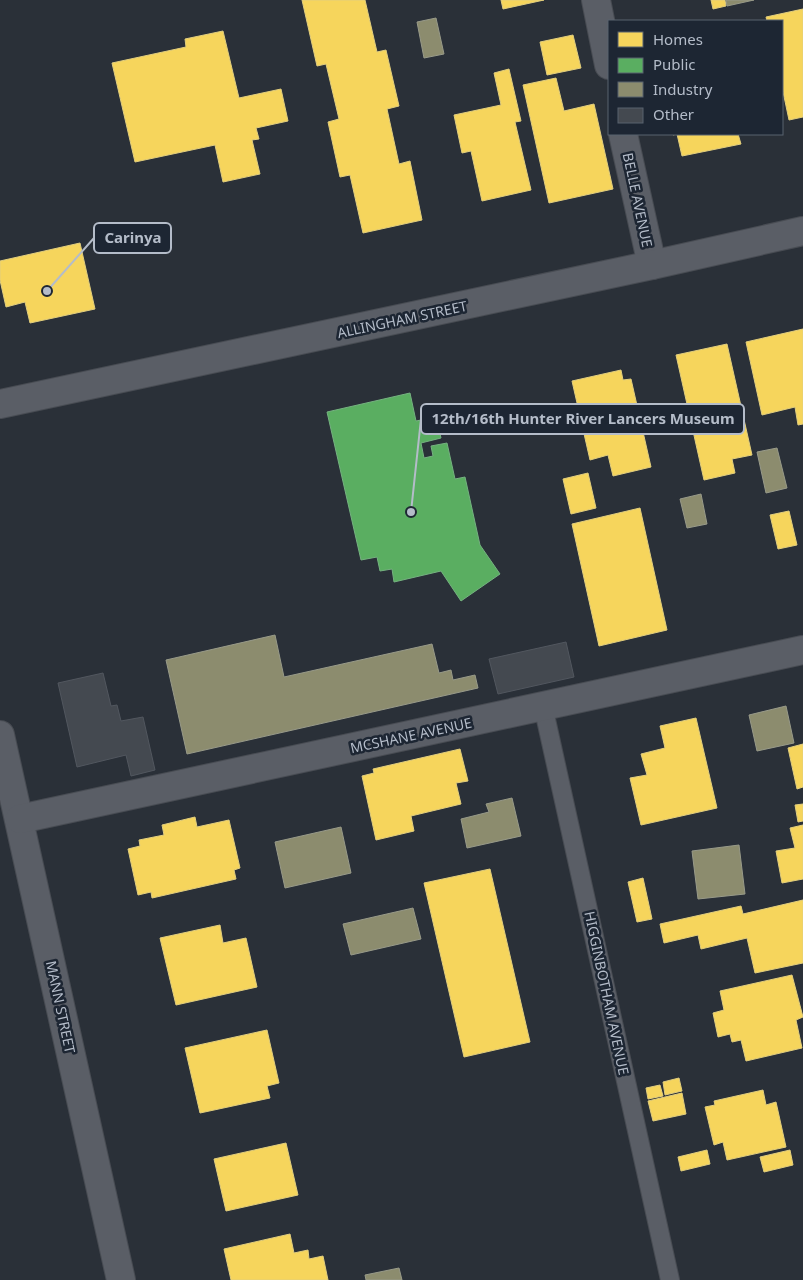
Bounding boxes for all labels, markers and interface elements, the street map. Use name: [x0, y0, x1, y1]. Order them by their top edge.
legend: [608, 20, 783, 135]
text: Homes: [653, 29, 703, 49]
text: Public: [653, 54, 696, 74]
text: Industry: [653, 79, 713, 99]
text: Other: [653, 104, 694, 124]
street label: BELLE AVENUE: [619, 151, 657, 249]
callout: Carinya: [94, 223, 171, 253]
text: Carinya: [104, 227, 162, 247]
street label: ALLINGHAM STREET: [335, 296, 469, 342]
callout: 12th/16th Hunter River Lancers Museum: [421, 404, 744, 434]
text: 12th/16th Hunter River Lancers Museum: [431, 408, 735, 428]
street label: MCSHANE AVENUE: [348, 713, 474, 757]
street label: HIGGINBOTHAM AVENUE: [580, 909, 634, 1077]
street label: MANN STREET: [42, 959, 80, 1055]

